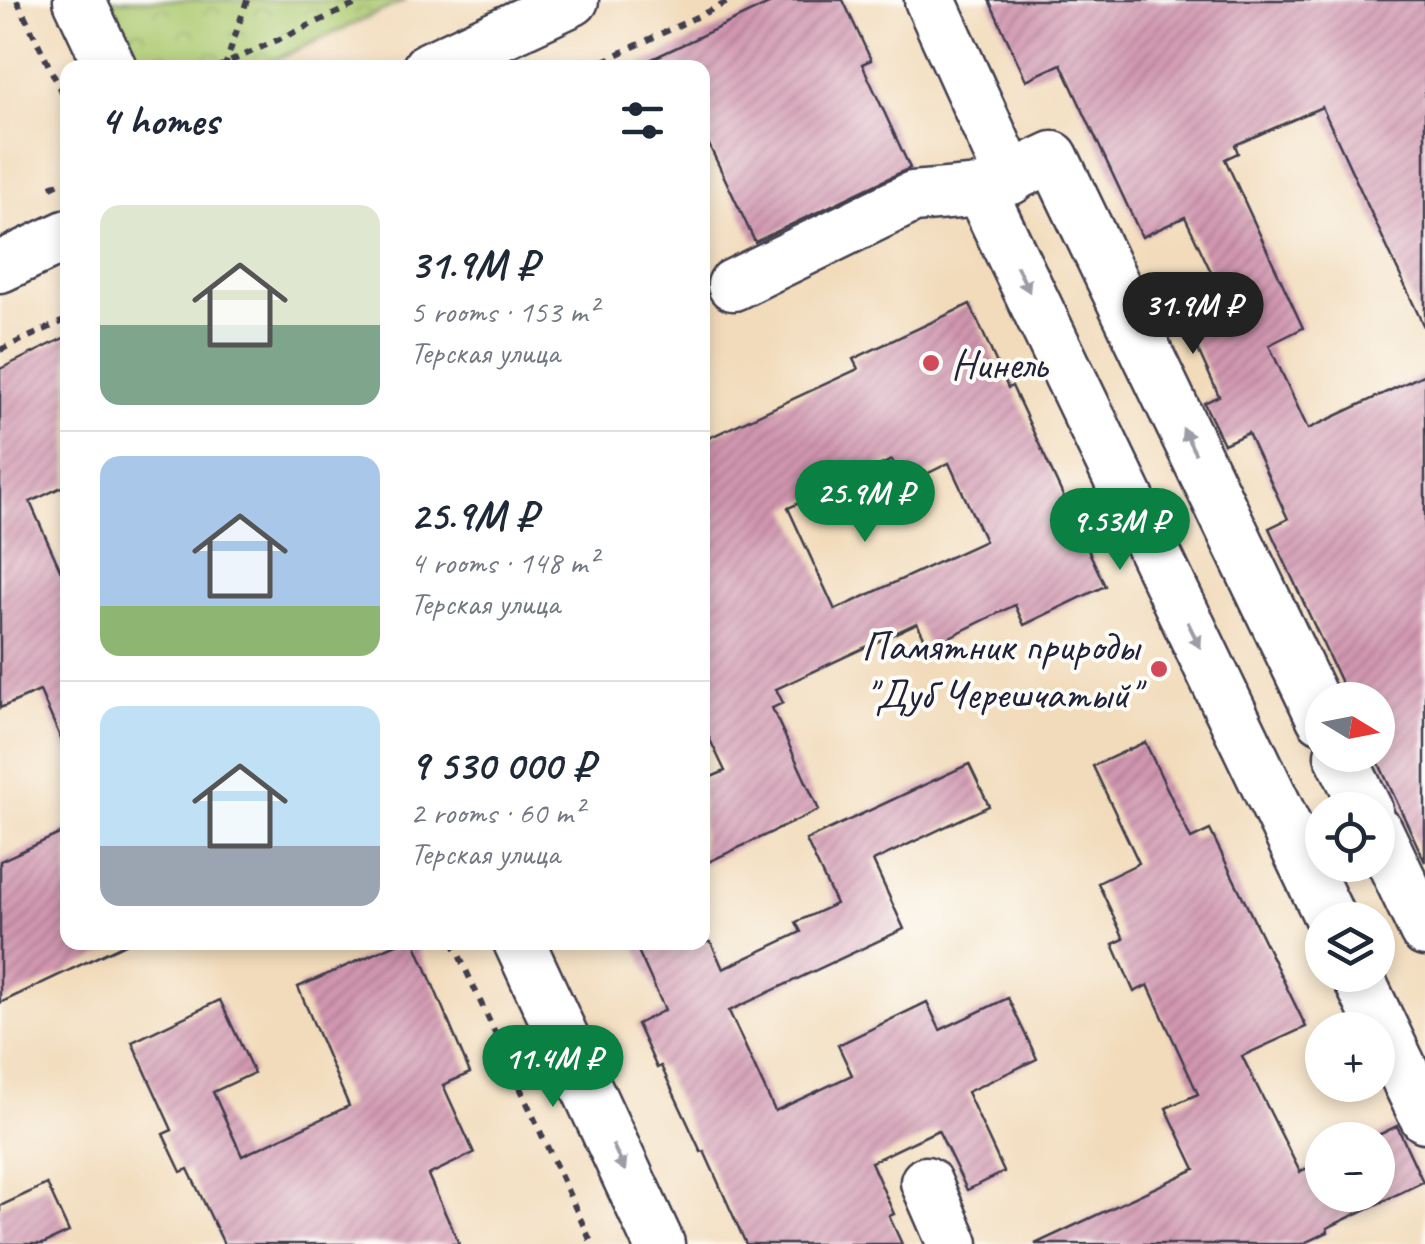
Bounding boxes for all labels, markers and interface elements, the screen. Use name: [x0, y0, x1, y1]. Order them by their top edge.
icon: filters: [615, 93, 670, 148]
text: 4 homes: [100, 94, 219, 147]
text: 31.9M ₽: [410, 238, 537, 291]
icon: home: [180, 245, 300, 365]
one-way arrow: [1014, 264, 1031, 293]
pin: 31.9M ₽: [1101, 272, 1285, 357]
text: 31.9M ₽: [1145, 284, 1241, 325]
text: 5 rooms · 153 m²: [410, 291, 597, 332]
text: Терская улица: [410, 332, 560, 373]
place label: Нинель: [951, 338, 1050, 391]
marker: Нинель: [920, 352, 942, 374]
one-way arrow: [1181, 426, 1198, 455]
pin: 25.9M ₽: [773, 460, 957, 545]
text: 25.9M ₽: [817, 472, 913, 513]
pin: 9.53M ₽: [1028, 488, 1212, 573]
text: 25.9M ₽: [410, 489, 536, 542]
icon: home: [180, 496, 300, 616]
text: 9.53M ₽: [1072, 500, 1168, 541]
text: 4 rooms · 148 m²: [410, 542, 597, 583]
text: Терская улица: [410, 583, 560, 624]
place label: Памятник природы "Дуб Черешчатый": [862, 620, 1147, 721]
one-way arrow: [1185, 621, 1202, 650]
marker: Памятник природы "Дуб Черешчатый": [1148, 658, 1170, 680]
north arrow: [1305, 682, 1395, 772]
map controls: [1305, 682, 1395, 1212]
text: 9 530 000 ₽: [410, 739, 593, 792]
icon: home: [180, 746, 300, 866]
text: 2 rooms · 60 m²: [410, 792, 583, 833]
button: locate: [1305, 792, 1395, 882]
text: Терская улица: [410, 833, 560, 874]
button: layers: [1305, 902, 1395, 992]
button: +: [1305, 1012, 1395, 1102]
pin: 11.4M ₽: [461, 1025, 645, 1110]
text: 11.4M ₽: [504, 1037, 602, 1078]
button: −: [1305, 1122, 1395, 1212]
one-way arrow: [611, 1144, 628, 1173]

